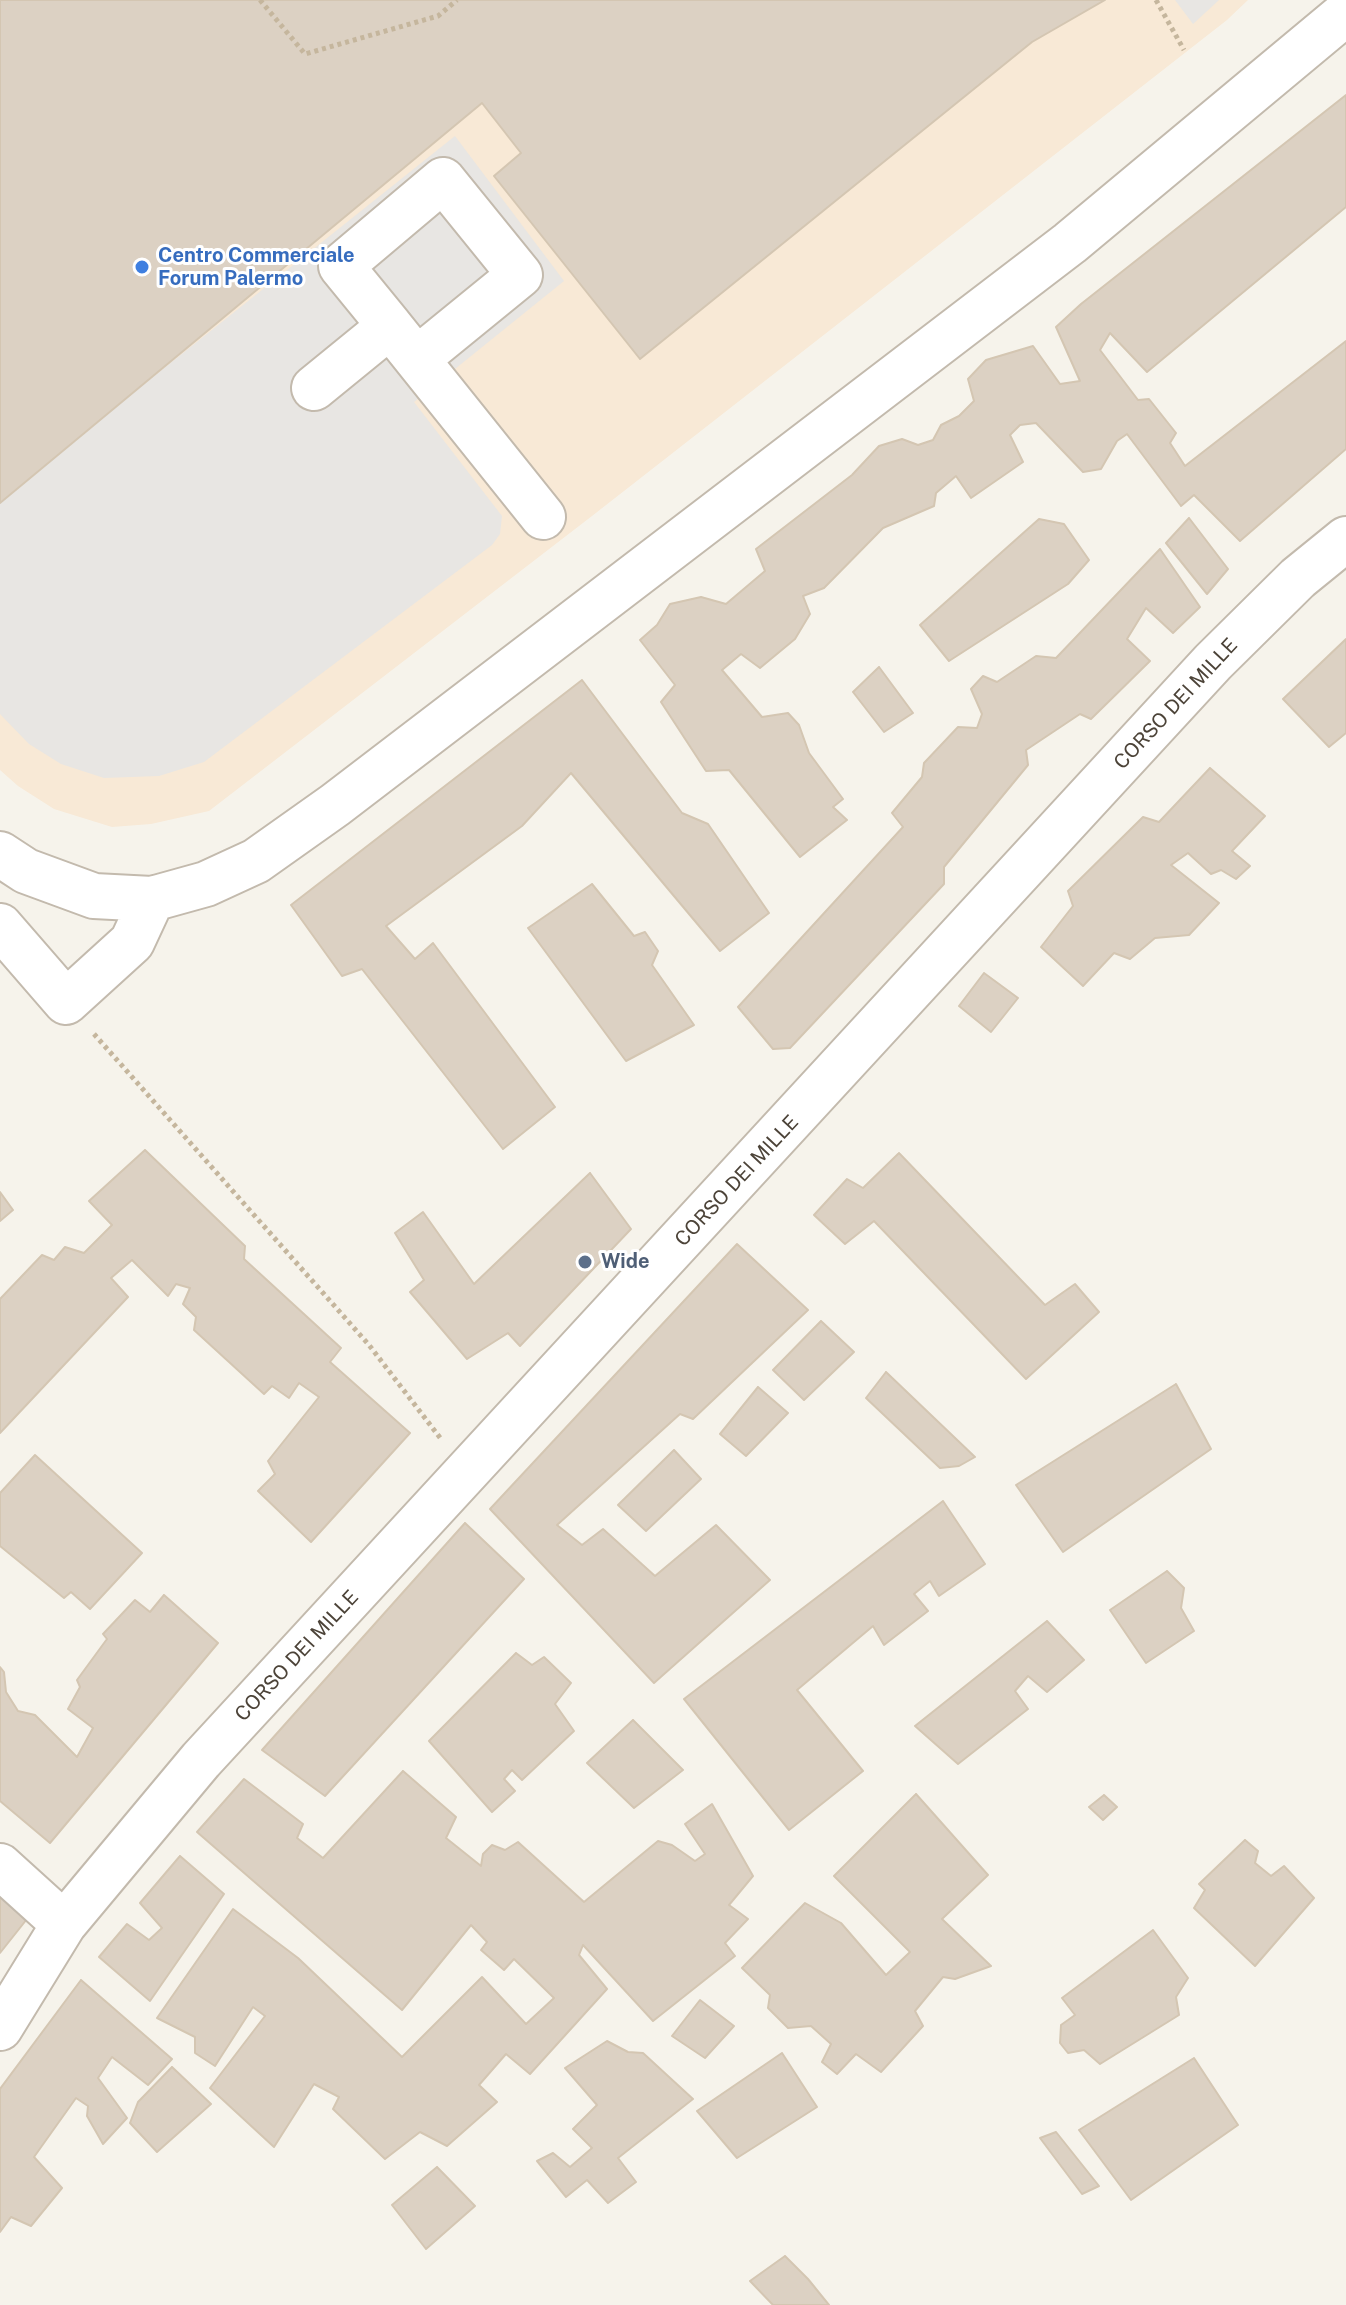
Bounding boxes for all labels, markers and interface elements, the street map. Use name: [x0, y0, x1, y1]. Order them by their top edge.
place label: Centro Commerciale Forum Palermo: [158, 244, 355, 291]
marker: Centro Commerciale Forum Palermo: [133, 258, 151, 276]
street label: CORSO DEI MILLE: [1109, 634, 1243, 774]
street label: CORSO DEI MILLE: [670, 1111, 804, 1251]
place label: Wide: [601, 1250, 649, 1274]
marker: Wide: [576, 1253, 594, 1271]
street label: CORSO DEI MILLE: [230, 1586, 364, 1726]

